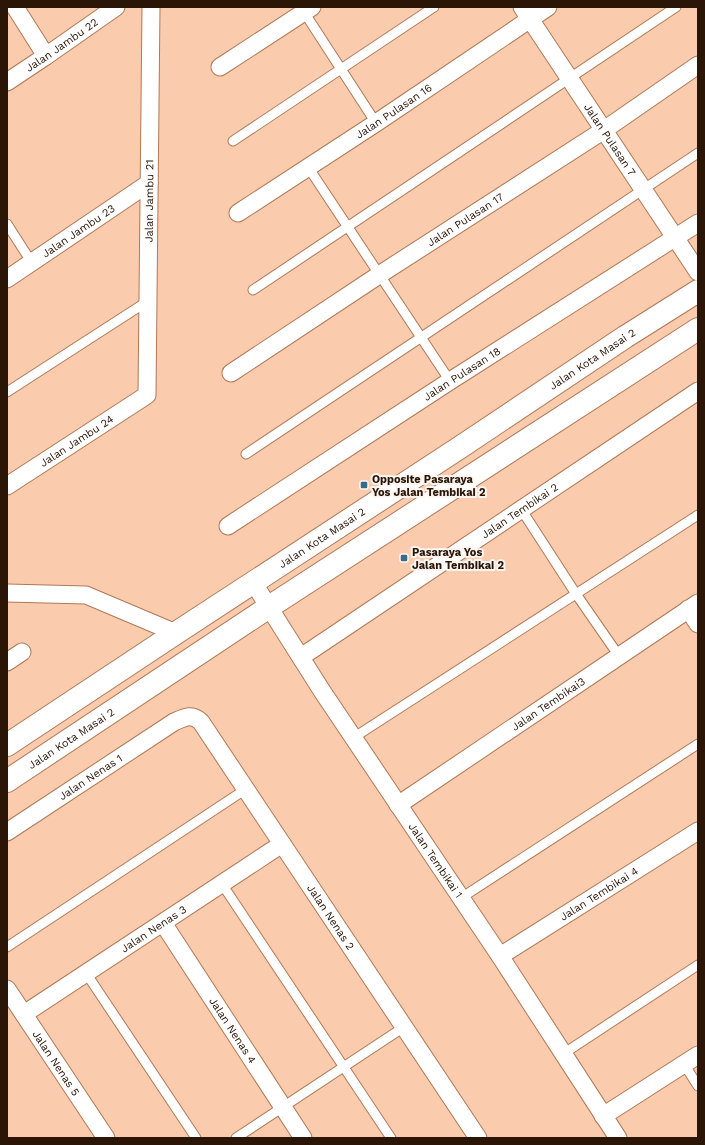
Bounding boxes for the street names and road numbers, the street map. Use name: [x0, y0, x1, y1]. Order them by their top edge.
street label: Jalan Jambu 22: [23, 16, 101, 75]
street label: Jalan Pulasan 16: [353, 81, 435, 142]
street label: Jalan Pulasan 7: [581, 101, 638, 178]
street label: Jalan Jambu 21: [143, 159, 156, 243]
street label: Jalan Pulasan 17: [425, 190, 506, 249]
street label: Jalan Jambu 23: [40, 202, 117, 261]
street label: Jalan Kota Masai 2: [547, 326, 638, 393]
street label: Jalan Pulasan 18: [421, 344, 503, 404]
street label: Jalan Jambu 24: [38, 412, 116, 470]
street label: Jalan Tembikai 2: [479, 481, 561, 541]
street label: Jalan Kota Masai 2: [276, 505, 368, 571]
street label: Jalan Tembikai3: [509, 675, 588, 734]
street label: Jalan Kota Masai 2: [26, 706, 117, 772]
street label: Jalan Nenas 1: [57, 752, 125, 803]
street label: Jalan Tembikai 1: [406, 821, 465, 901]
street label: Jalan Tembikai 4: [558, 864, 641, 924]
street label: Jalan Nenas 2: [304, 882, 357, 953]
street label: Jalan Nenas 3: [118, 903, 189, 955]
street label: Jalan Nenas 4: [206, 995, 259, 1066]
street label: Jalan Nenas 5: [29, 1028, 82, 1099]

